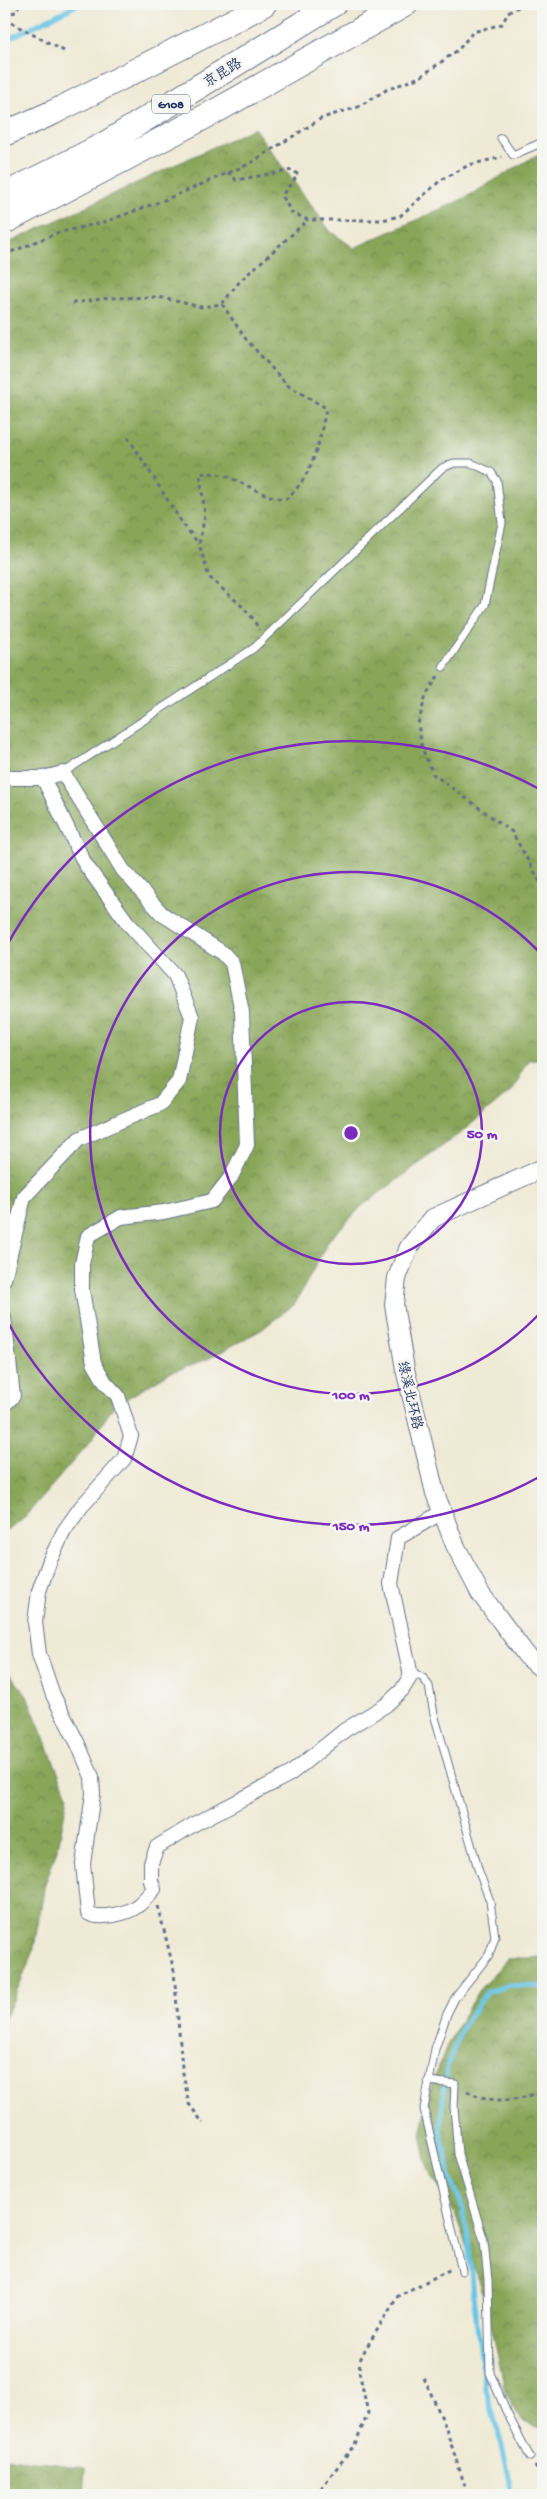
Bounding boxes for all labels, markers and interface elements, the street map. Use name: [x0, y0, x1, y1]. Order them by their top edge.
street label: 京昆路: [200, 55, 246, 92]
road number: G108: [152, 95, 190, 114]
centre of rings: [342, 1124, 360, 1142]
text: 50 m: [467, 1126, 498, 1144]
street label: 绿溪北环路: [392, 1359, 426, 1432]
text: 100 m: [331, 1387, 370, 1405]
text: 150 m: [332, 1518, 370, 1536]

